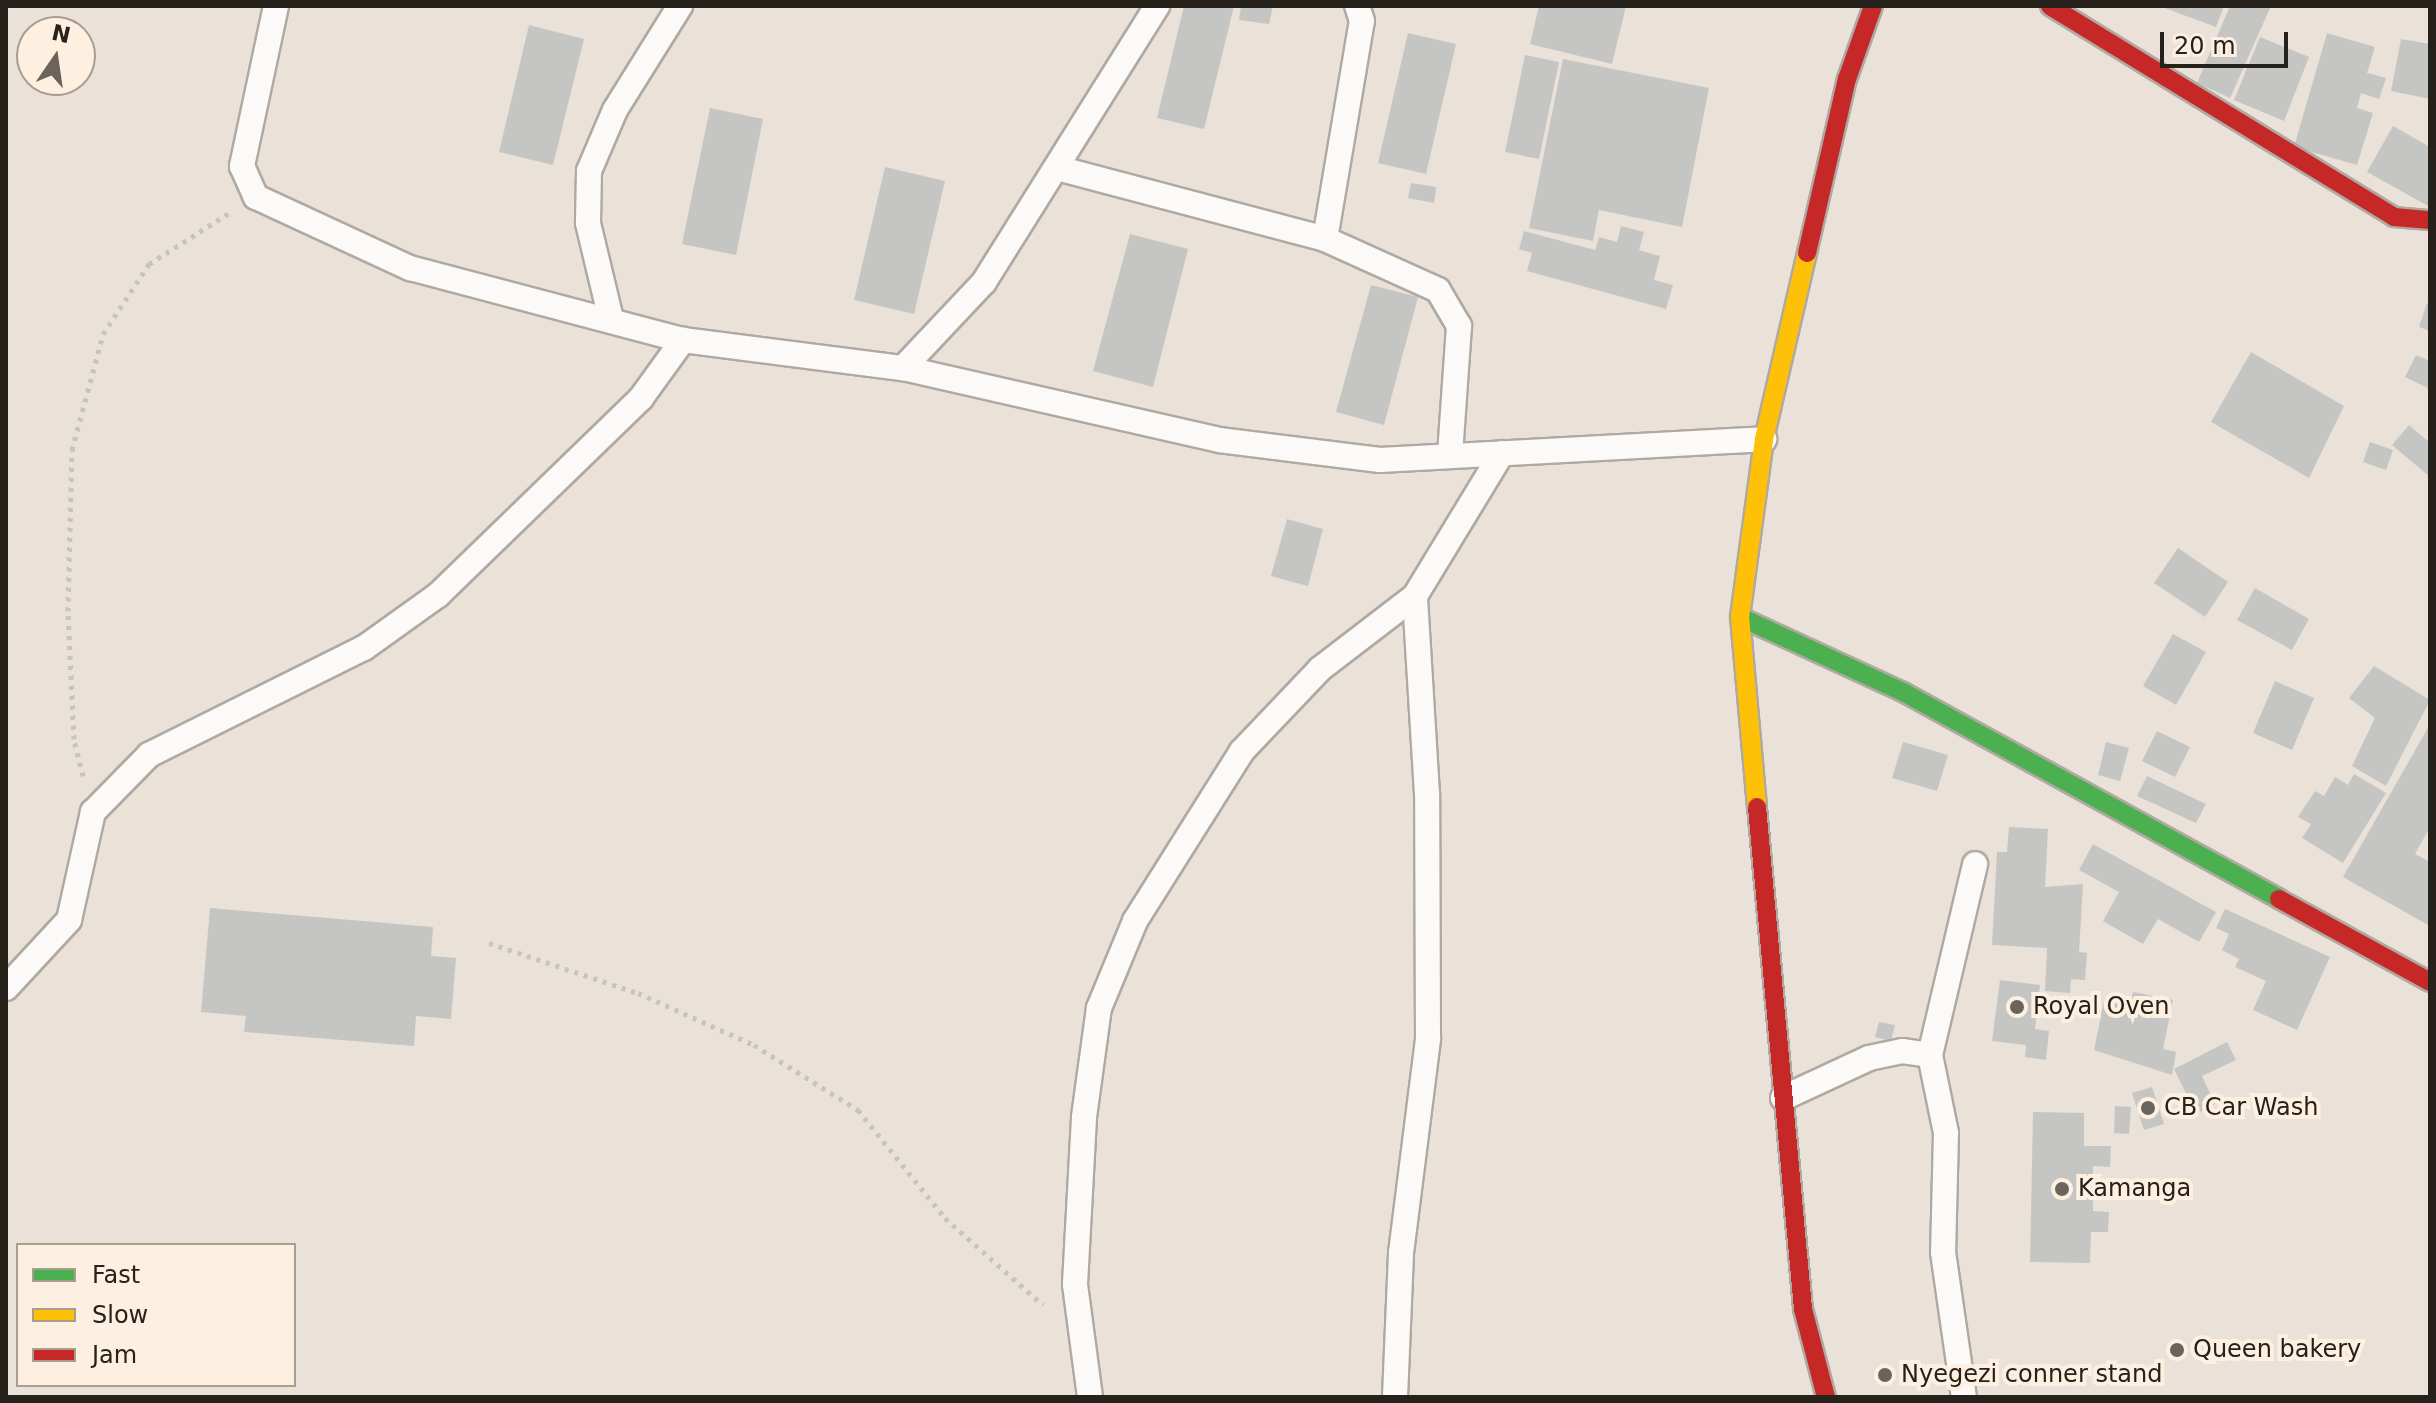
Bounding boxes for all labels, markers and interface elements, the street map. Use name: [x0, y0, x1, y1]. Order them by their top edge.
north arrow: [16, 16, 96, 96]
scale bar: [2164, 16, 2292, 66]
text: N: [49, 20, 73, 48]
text: 20 m: [2174, 32, 2236, 60]
place label: Royal Oven: [2033, 993, 2170, 1021]
marker: Royal Oven: [2008, 998, 2026, 1016]
place label: CB Car Wash: [2164, 1094, 2318, 1122]
marker: CB Car Wash: [2139, 1099, 2157, 1117]
place label: Kamanga: [2078, 1175, 2191, 1203]
marker: Kamanga: [2053, 1180, 2071, 1198]
legend: [16, 1243, 296, 1387]
text: Fast: [92, 1261, 140, 1289]
text: Slow: [92, 1301, 148, 1329]
place label: Queen bakery: [2193, 1336, 2361, 1364]
text: Jam: [92, 1341, 137, 1369]
marker: Queen bakery: [2168, 1341, 2186, 1359]
place label: Nyegezi conner stand: [1901, 1361, 2162, 1389]
marker: Nyegezi conner stand: [1876, 1366, 1894, 1384]

